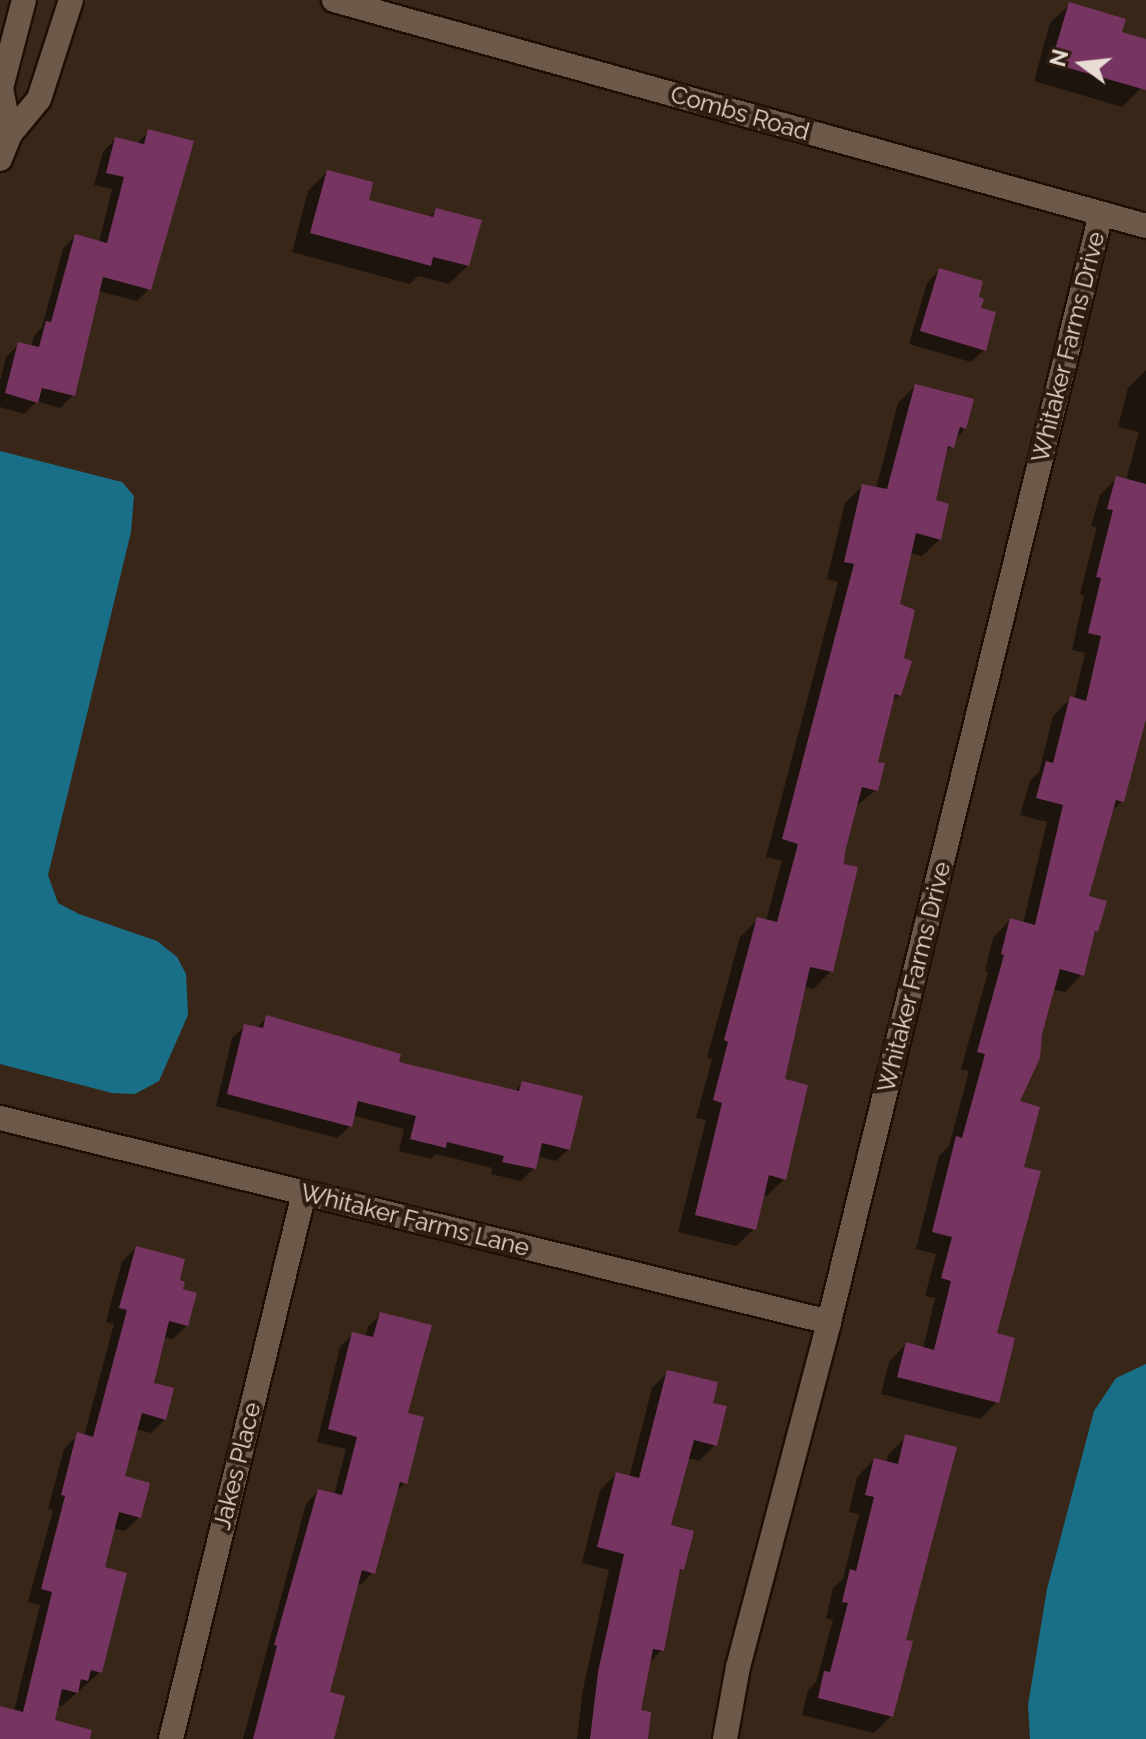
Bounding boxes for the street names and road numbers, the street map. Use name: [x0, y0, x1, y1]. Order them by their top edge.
street label: Combs Road: [667, 79, 813, 147]
street label: Whitaker Farms Drive: [1025, 228, 1111, 466]
street label: Whitaker Farms Drive: [871, 858, 957, 1096]
street label: Whitaker Farms Lane: [297, 1178, 533, 1262]
street label: Jakes Place: [207, 1399, 267, 1533]

